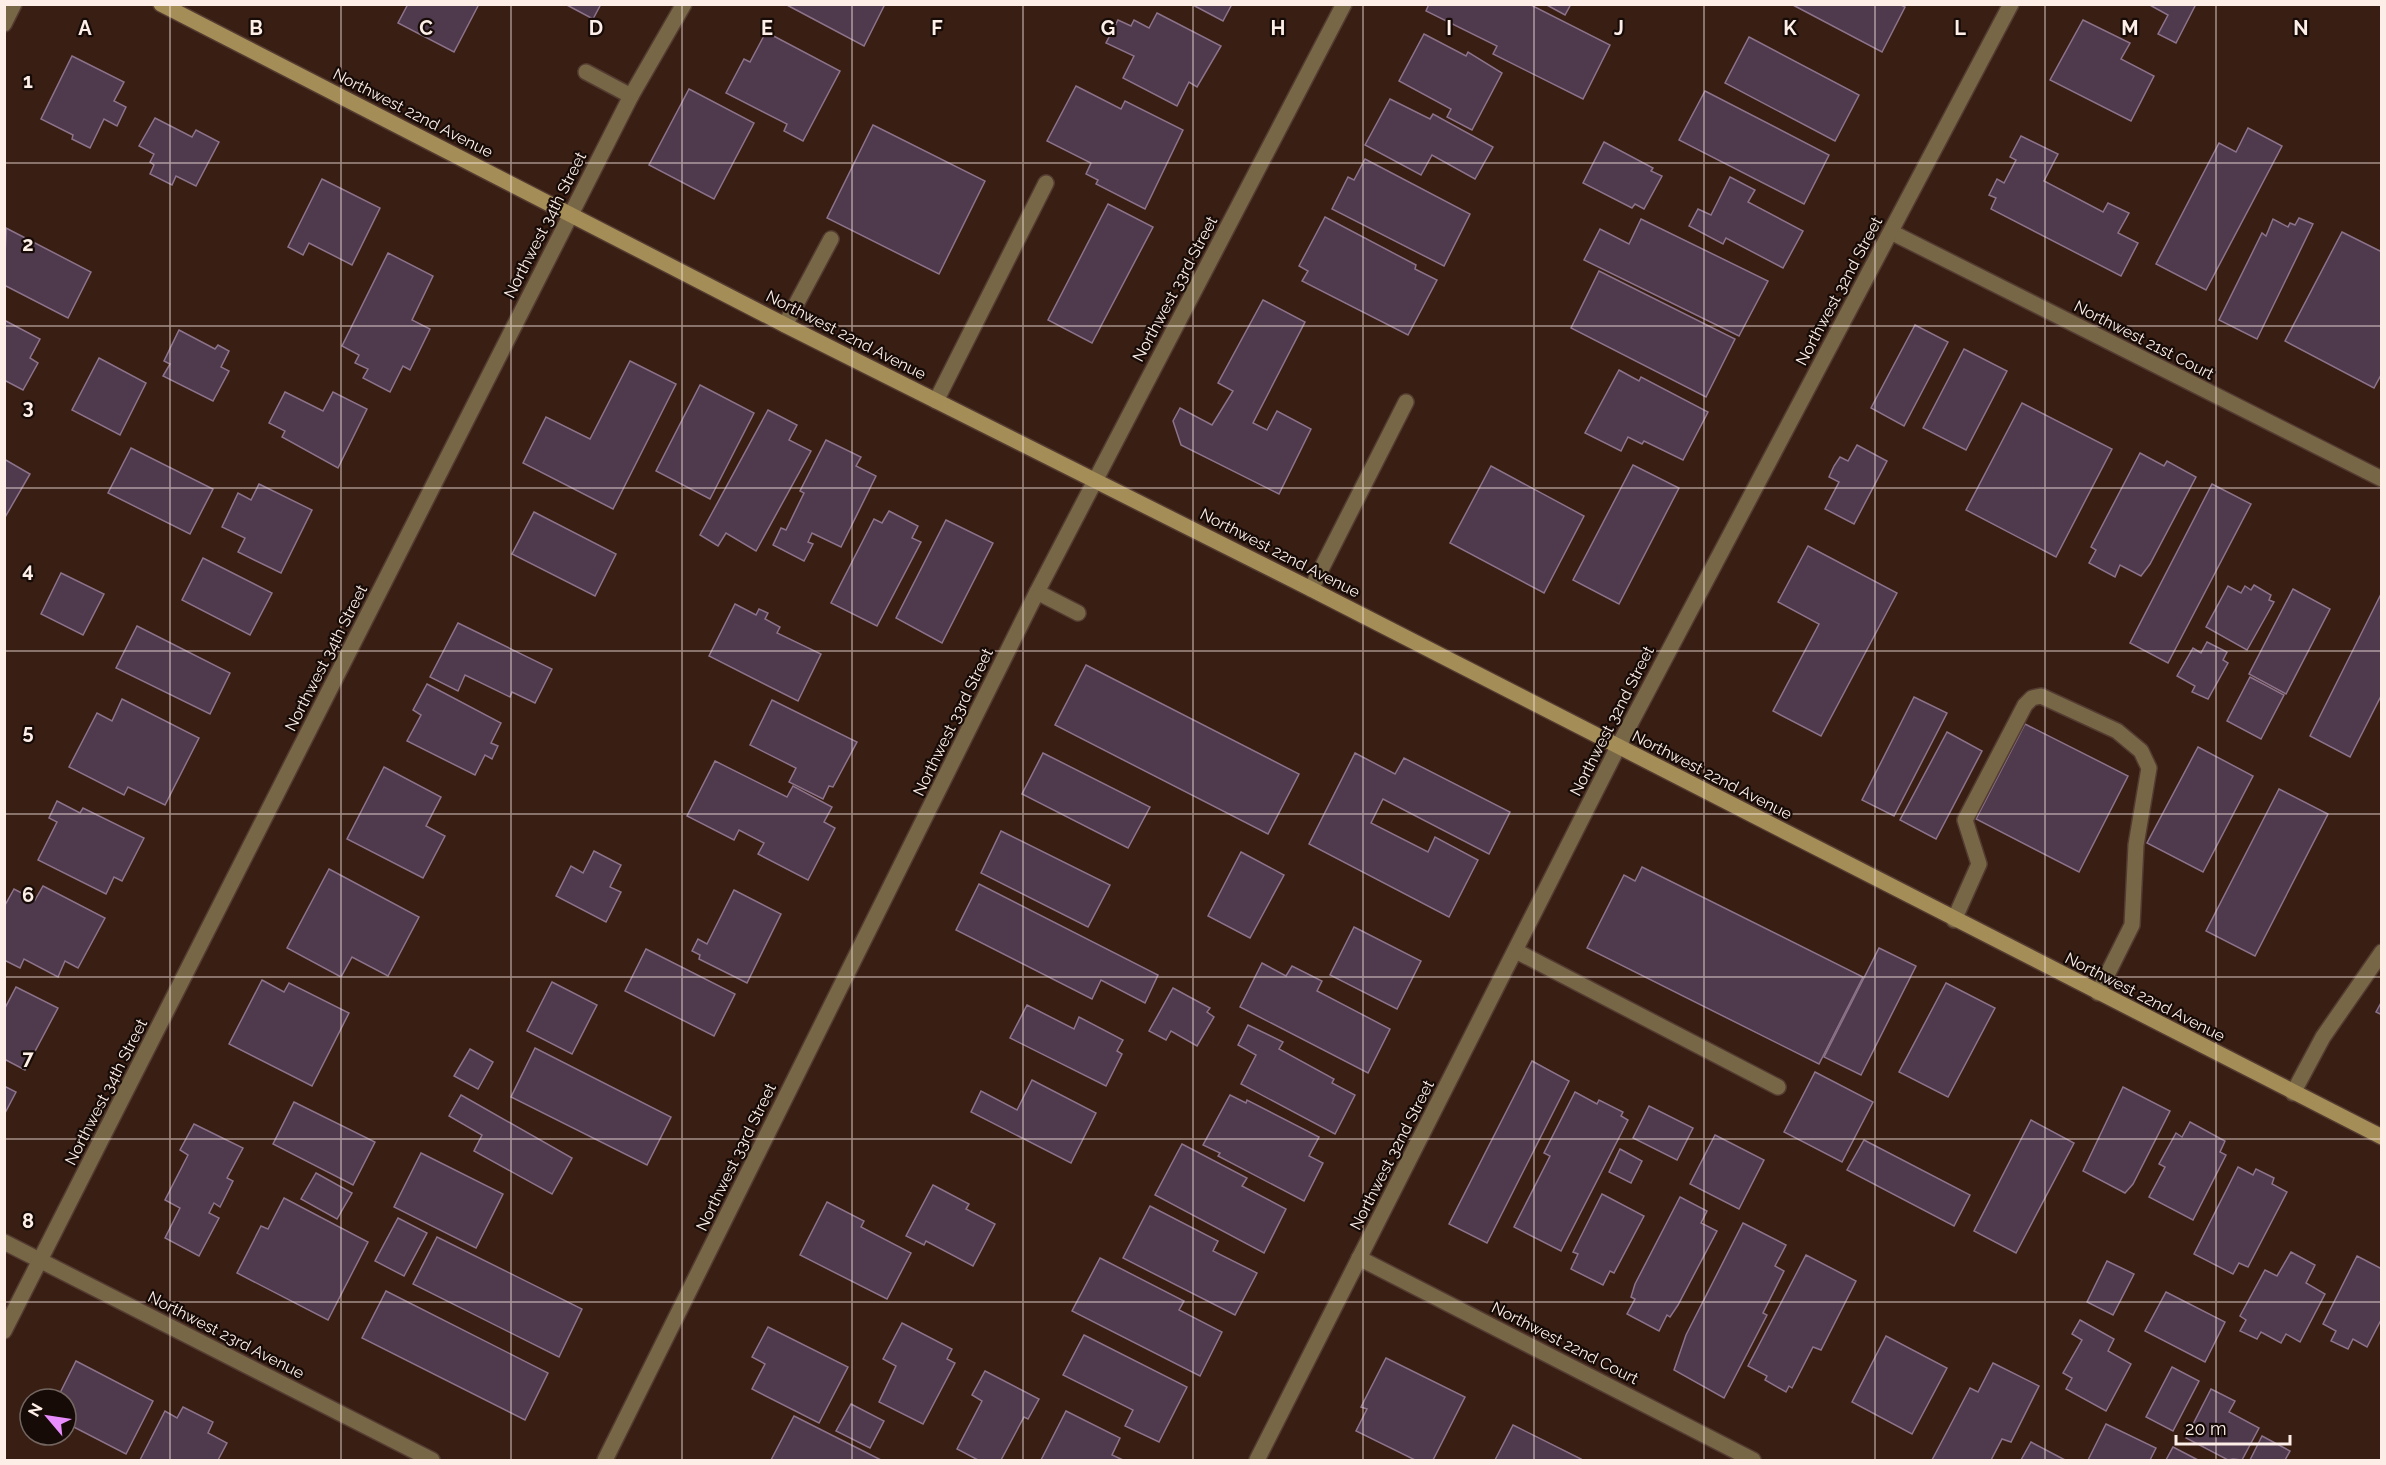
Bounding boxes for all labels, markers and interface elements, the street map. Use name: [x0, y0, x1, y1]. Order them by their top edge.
text: A: [78, 16, 92, 40]
text: B: [249, 16, 263, 40]
text: C: [419, 16, 433, 40]
text: D: [589, 16, 603, 40]
text: E: [761, 16, 773, 40]
text: F: [931, 16, 943, 40]
text: G: [1101, 16, 1115, 40]
text: H: [1271, 16, 1285, 40]
text: I: [1446, 16, 1452, 40]
text: J: [1614, 16, 1624, 40]
text: K: [1783, 16, 1797, 40]
text: L: [1954, 16, 1966, 40]
text: M: [2121, 16, 2139, 40]
text: N: [2293, 16, 2309, 40]
street label: Northwest 22nd Avenue: [330, 64, 496, 162]
text: 1: [23, 69, 33, 93]
street label: Northwest 34th Street: [500, 148, 590, 301]
street label: Northwest 33rd Street: [1129, 212, 1222, 365]
street label: Northwest 32nd Street: [1792, 213, 1887, 369]
text: 2: [22, 232, 34, 256]
street label: Northwest 22nd Avenue: [763, 286, 929, 384]
street label: Northwest 21st Court: [2071, 296, 2218, 384]
text: 3: [22, 395, 34, 419]
street label: Northwest 22nd Avenue: [1197, 504, 1363, 602]
text: 4: [22, 558, 34, 582]
street label: Northwest 34th Street: [281, 581, 371, 734]
street label: Northwest 32nd Street: [1566, 642, 1658, 799]
street label: Northwest 33rd Street: [909, 644, 997, 799]
text: 5: [22, 720, 34, 744]
street label: Northwest 22nd Avenue: [1629, 726, 1795, 824]
text: 6: [22, 883, 34, 907]
street label: Northwest 22nd Avenue: [2062, 948, 2228, 1046]
street label: Northwest 34th Street: [61, 1015, 151, 1168]
text: 7: [22, 1046, 34, 1070]
street label: Northwest 32nd Street: [1346, 1076, 1438, 1233]
street label: Northwest 33rd Street: [692, 1079, 780, 1234]
text: 8: [22, 1209, 34, 1233]
street label: Northwest 23rd Avenue: [145, 1287, 307, 1383]
street label: Northwest 22nd Court: [1488, 1298, 1642, 1389]
north arrow: [18, 1387, 78, 1447]
text: N: [24, 1400, 47, 1420]
scale bar: [2176, 1408, 2290, 1446]
text: 20 m: [2185, 1418, 2227, 1439]

